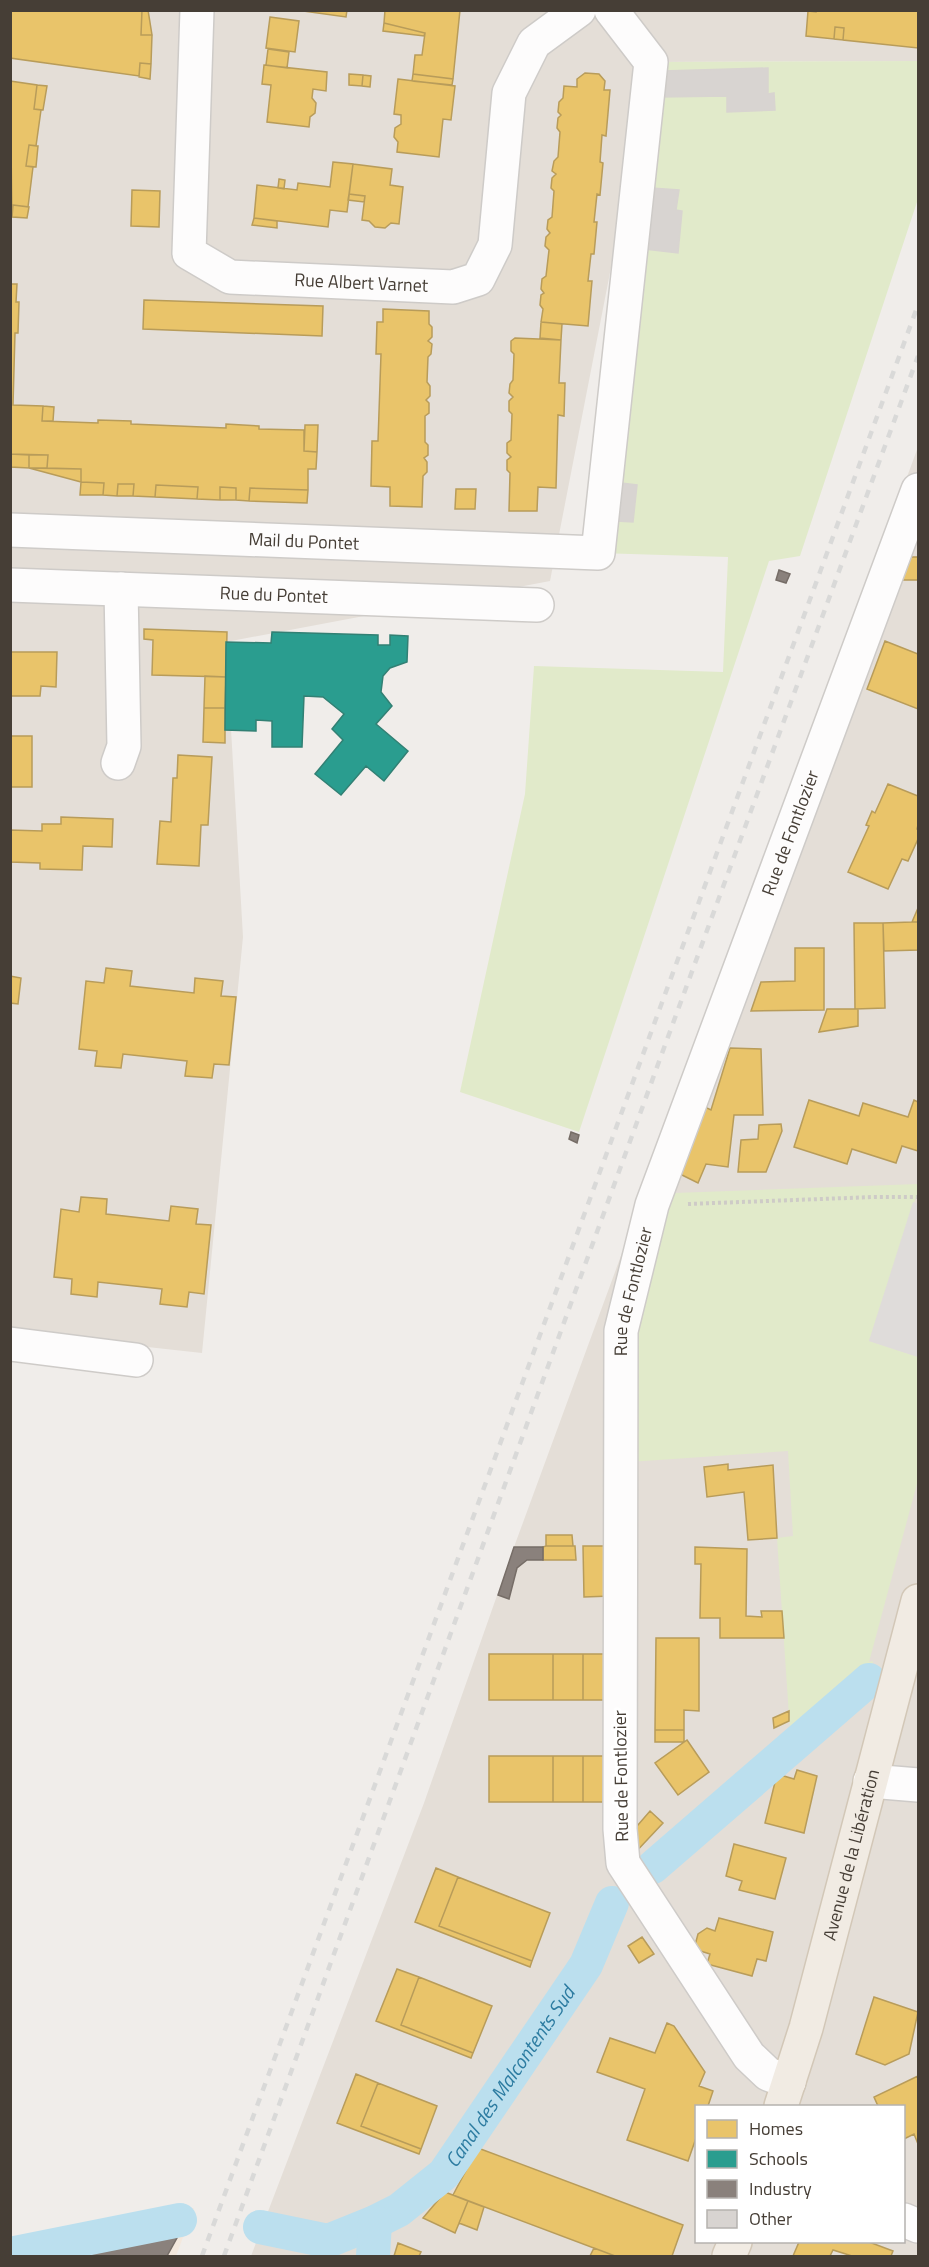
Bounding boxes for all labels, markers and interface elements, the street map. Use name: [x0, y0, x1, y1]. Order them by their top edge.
street label: Rue Albert Varnet: [294, 266, 429, 299]
street label: Mail du Pontet: [248, 525, 360, 557]
street label: Rue du Pontet: [219, 579, 329, 610]
street label: Rue de Fontlozier: [754, 766, 826, 899]
street label: Rue de Fontlozier: [607, 1224, 659, 1356]
street label: Rue de Fontlozier: [606, 1710, 635, 1842]
street label: Avenue de la Libération: [816, 1766, 886, 1943]
water label: Canal des Malcontents Sud: [437, 1978, 583, 2173]
legend: [695, 2105, 905, 2243]
text: Homes: [749, 2115, 803, 2142]
text: Schools: [749, 2145, 808, 2172]
text: Industry: [749, 2175, 812, 2202]
text: Other: [749, 2205, 792, 2232]

